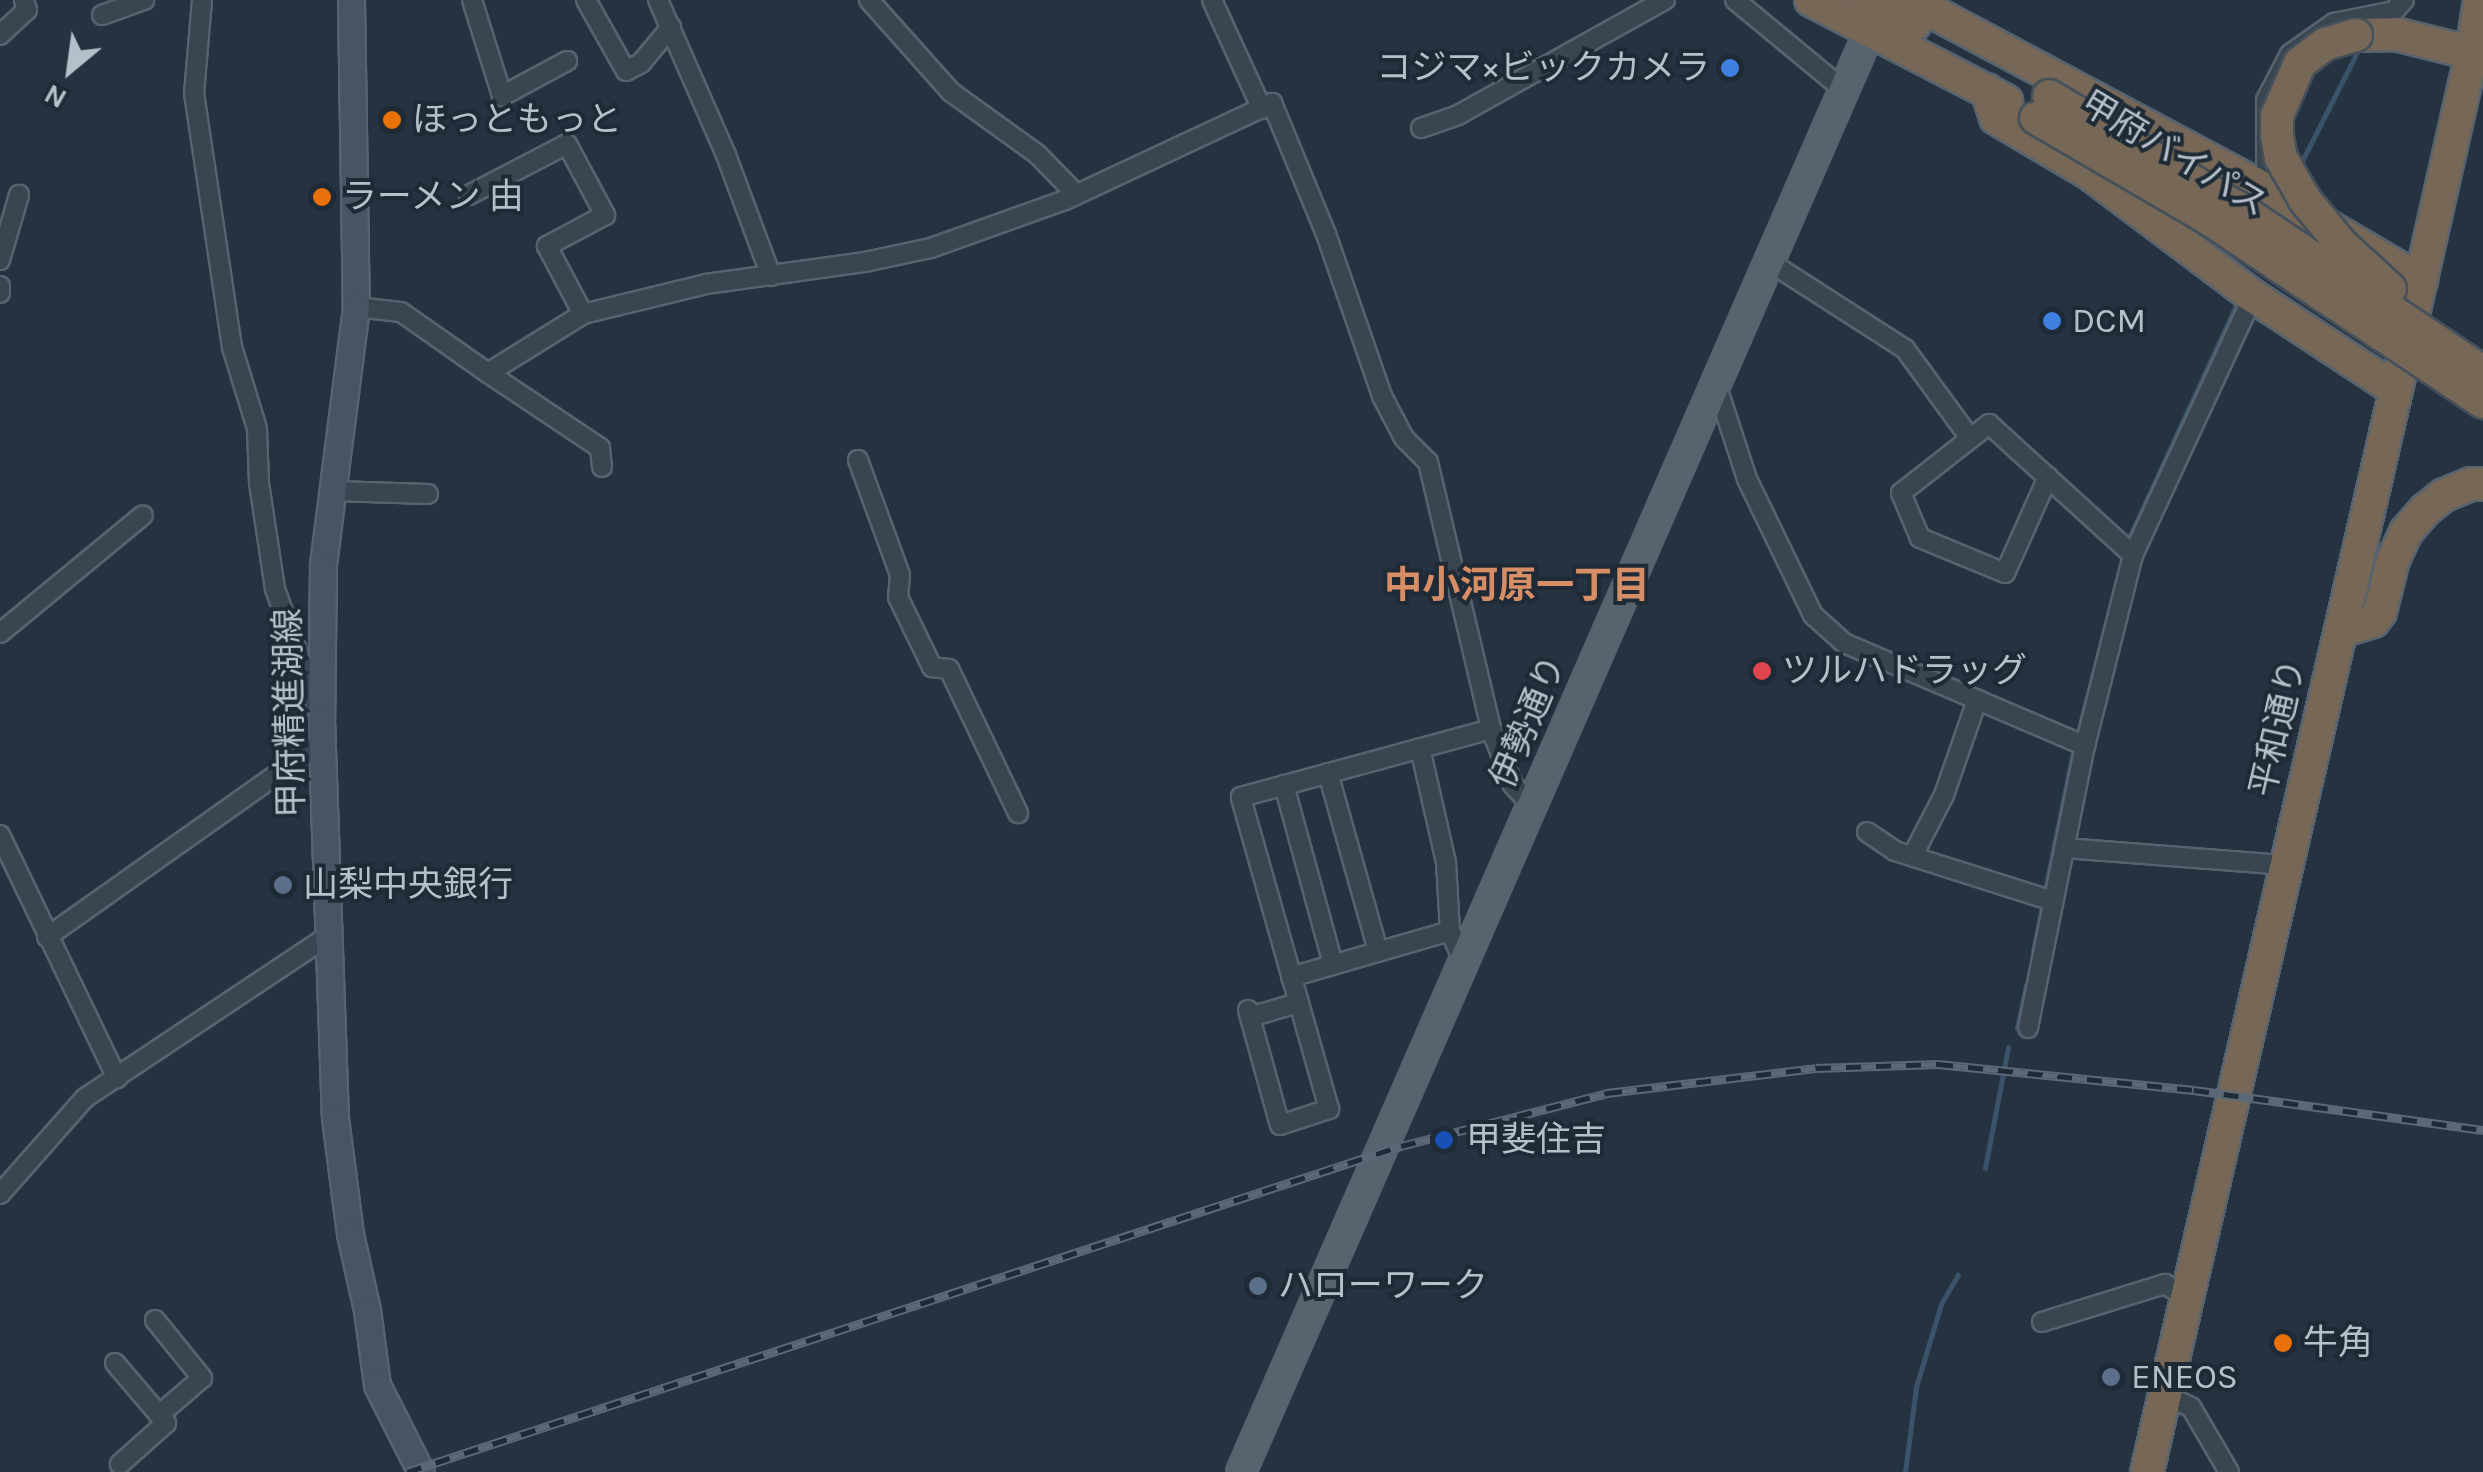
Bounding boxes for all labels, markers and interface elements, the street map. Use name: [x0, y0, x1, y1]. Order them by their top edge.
north arrow: [20, 20, 120, 120]
place label: コジマ×ビックカメラ: [1377, 47, 1710, 89]
marker: コジマ×ビックカメラ: [1719, 57, 1741, 79]
text: N: [38, 77, 72, 116]
street label: 甲府バイパス: [2073, 82, 2275, 226]
place label: ほっともっと: [412, 99, 622, 141]
marker: ほっともっと: [381, 109, 403, 131]
place label: ラーメン 由: [342, 176, 525, 218]
marker: ラーメン 由: [311, 186, 333, 208]
place label: DCM: [2072, 300, 2146, 342]
marker: DCM: [2041, 310, 2063, 332]
district label: 中小河原一丁目: [1384, 563, 1650, 609]
street label: 甲府精進湖線: [267, 608, 313, 818]
street label: 伊勢通り: [1481, 649, 1575, 795]
place label: ツルハドラッグ: [1782, 650, 2027, 692]
street label: 平和通り: [2242, 655, 2314, 801]
marker: ツルハドラッグ: [1751, 660, 1773, 682]
place label: 山梨中央銀行: [303, 864, 513, 906]
marker: 山梨中央銀行: [272, 874, 294, 896]
place label: 甲斐住吉: [1466, 1119, 1606, 1161]
marker: 甲斐住吉: [1431, 1127, 1457, 1153]
place label: ハローワーク: [1278, 1265, 1488, 1307]
marker: ハローワーク: [1247, 1275, 1269, 1297]
place label: 牛角: [2303, 1322, 2373, 1364]
marker: 牛角: [2272, 1332, 2294, 1354]
place label: ENEOS: [2131, 1356, 2238, 1398]
marker: ENEOS: [2100, 1366, 2122, 1388]

